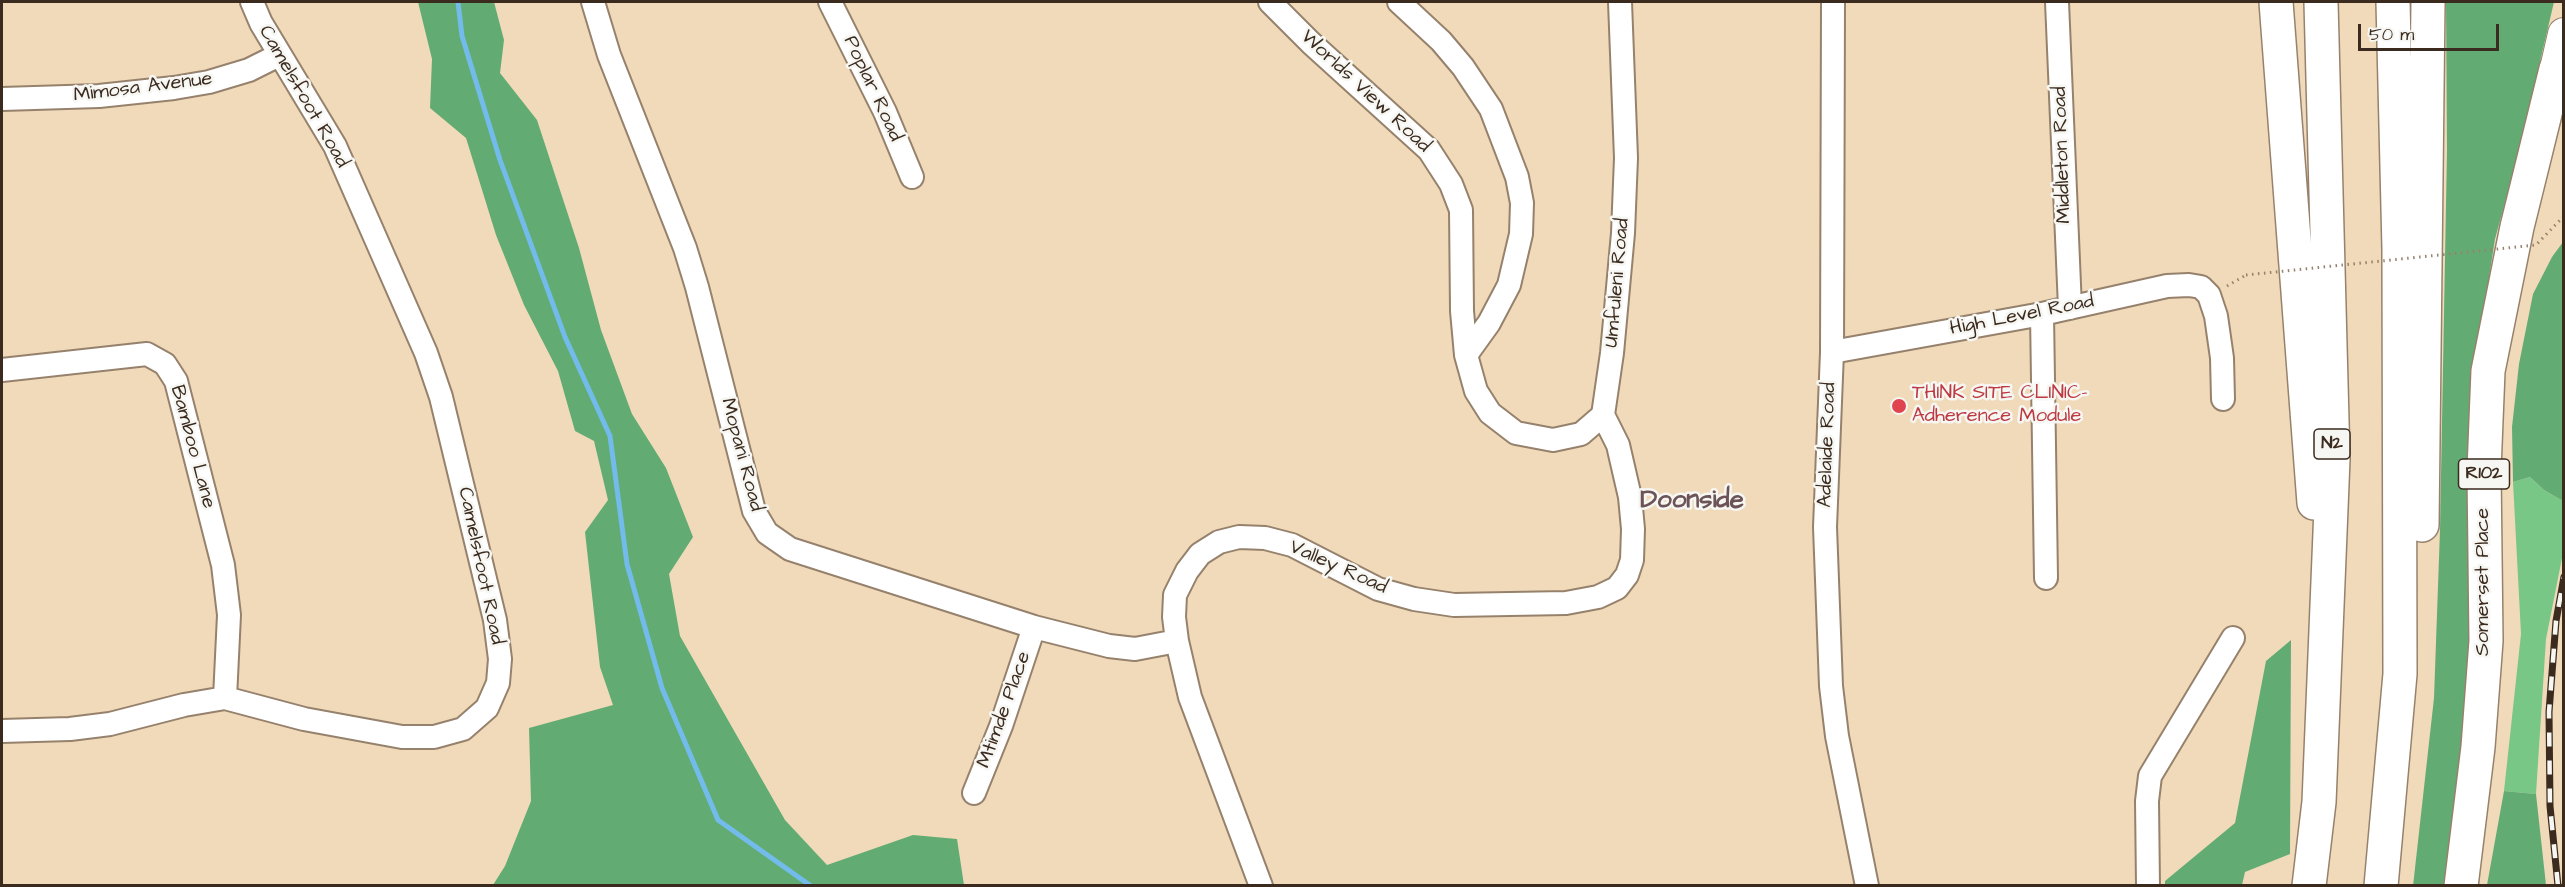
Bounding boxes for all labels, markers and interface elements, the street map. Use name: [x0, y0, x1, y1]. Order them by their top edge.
scale bar: [2361, 12, 2502, 50]
street label: Camelsfoot Road: [253, 22, 353, 172]
text: 50 m: [2369, 22, 2414, 47]
street label: Worlds View Road: [1295, 26, 1435, 158]
street label: Poplar Road: [837, 33, 907, 145]
street label: Mimosa Avenue: [72, 68, 214, 108]
street label: Middleton Road: [2049, 86, 2077, 224]
street label: Umfuleni Road: [1600, 217, 1636, 349]
street label: High Level Road: [1948, 290, 2096, 342]
street label: Adelaide Road: [1814, 382, 1842, 508]
place label: THINK SITE CLINIC- Adherence Module: [1912, 382, 2087, 429]
street label: Bamboo Lane: [164, 383, 220, 511]
street label: Mopani Road: [714, 396, 768, 514]
marker: THINK SITE CLINIC- Adherence Module: [1890, 397, 1908, 415]
road number: N2: [2314, 429, 2350, 459]
road number: R102: [2458, 459, 2510, 489]
street label: Camelsfoot Road: [452, 485, 508, 647]
district label: Doonside: [1640, 486, 1744, 518]
street label: Somerset Place: [2472, 508, 2496, 656]
street label: Valley Road: [1285, 536, 1391, 600]
street label: Mtimde Place: [973, 649, 1037, 771]

